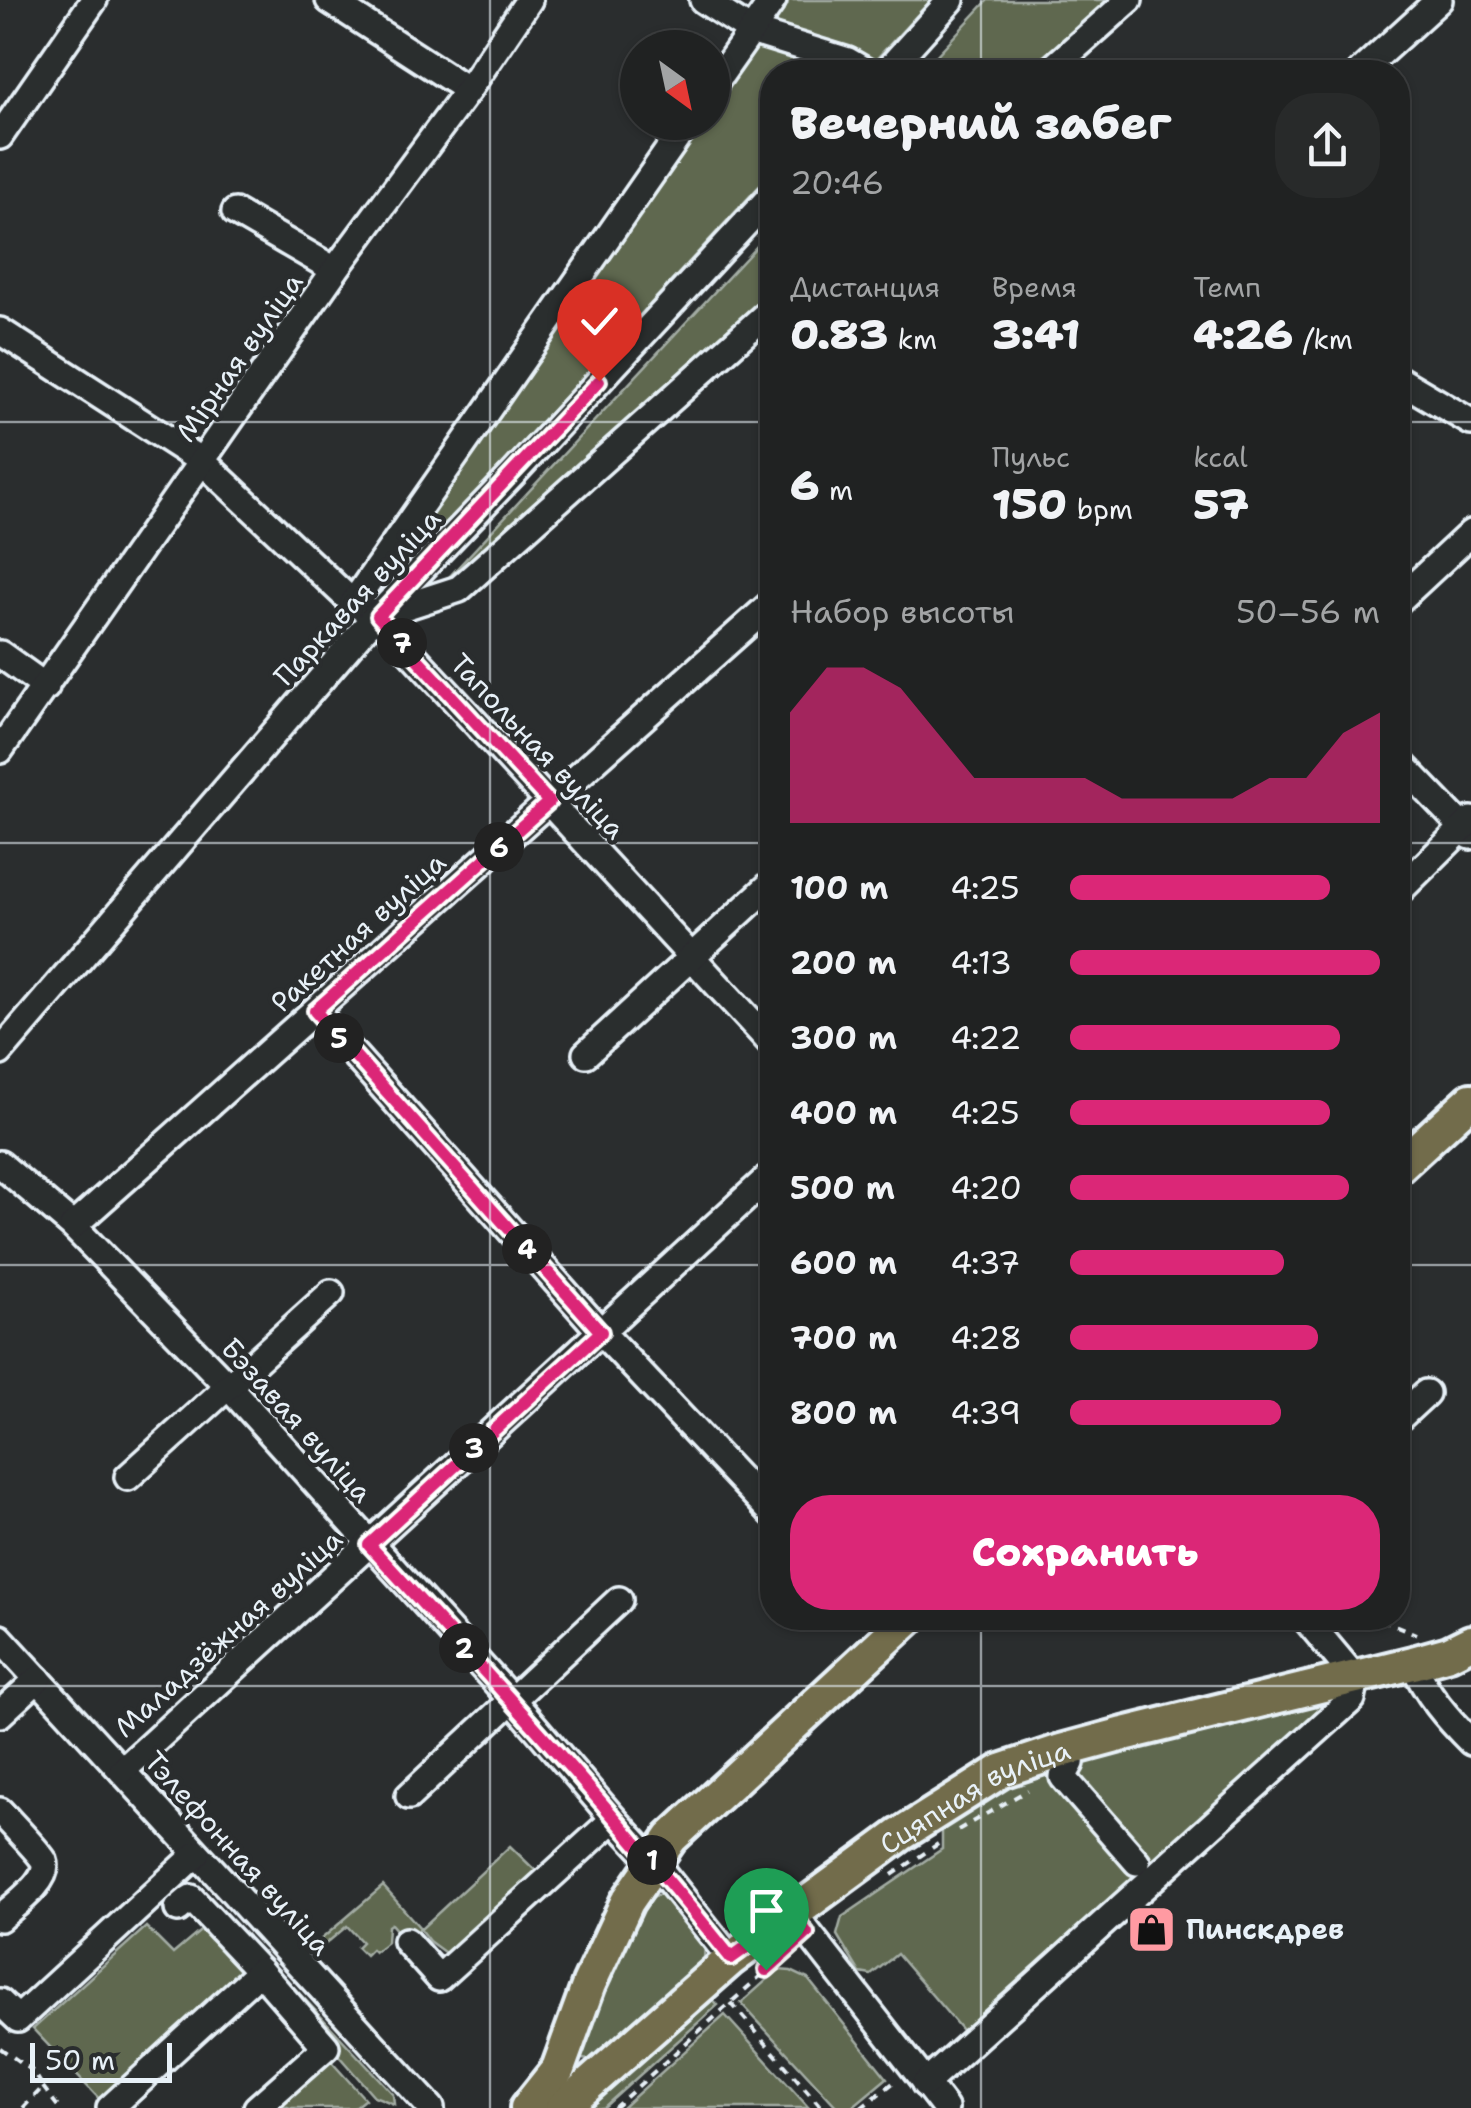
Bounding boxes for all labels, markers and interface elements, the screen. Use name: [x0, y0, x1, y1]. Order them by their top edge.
north arrow: [620, 30, 730, 140]
map controls: [620, 30, 730, 140]
text: Вечерний забег: [790, 93, 1172, 153]
button: share: [1275, 93, 1380, 198]
text: 20:46: [790, 161, 884, 204]
street label: Мірная вуліца: [167, 265, 311, 449]
text: Дистанция: [790, 268, 940, 306]
text: Время: [992, 268, 1077, 306]
text: Темп: [1193, 268, 1261, 306]
pin: [557, 279, 642, 382]
icon: check: [572, 294, 627, 349]
text: 0.83: [790, 306, 888, 362]
text: 3:41: [992, 306, 1080, 362]
text: 4:26: [1193, 306, 1293, 362]
text: km: [888, 320, 937, 358]
text: /km: [1293, 320, 1353, 358]
text: Пульс: [992, 438, 1070, 476]
text: kcal: [1193, 438, 1248, 476]
text: 6: [790, 457, 819, 513]
text: m: [819, 471, 853, 509]
text: 150: [992, 476, 1067, 532]
text: 57: [1193, 476, 1249, 532]
text: bpm: [1067, 490, 1133, 528]
street label: Паркавая вуліца: [265, 500, 449, 694]
text: Набор высоты: [790, 590, 1015, 633]
text: 50–56 m: [1236, 590, 1380, 633]
pin: 7: [377, 618, 427, 668]
text: 7: [392, 624, 412, 662]
street label: Тапольная вуліца: [442, 645, 634, 847]
pin: 6: [474, 822, 524, 872]
text: 6: [489, 828, 509, 866]
street label: Ракетная вуліца: [262, 843, 454, 1021]
text: 100 m: [790, 866, 889, 909]
text: 4:25: [950, 866, 1020, 909]
text: 200 m: [790, 941, 897, 984]
text: 4:13: [950, 941, 1012, 984]
pin: 5: [314, 1013, 364, 1063]
text: 300 m: [790, 1016, 897, 1059]
text: 4:22: [950, 1016, 1021, 1059]
text: 5: [330, 1019, 348, 1057]
text: 400 m: [790, 1091, 897, 1134]
text: 4:25: [950, 1091, 1020, 1134]
text: 500 m: [790, 1166, 895, 1209]
text: 4:20: [950, 1166, 1022, 1209]
pin: 4: [502, 1224, 552, 1274]
text: 4: [517, 1230, 537, 1268]
text: 600 m: [790, 1241, 897, 1284]
text: 4:37: [950, 1241, 1020, 1284]
text: 700 m: [790, 1316, 897, 1359]
text: 4:28: [950, 1316, 1022, 1359]
street label: Бэзавая вуліца: [213, 1329, 381, 1511]
text: 800 m: [790, 1391, 897, 1434]
text: 4:39: [950, 1391, 1021, 1434]
pin: 3: [449, 1423, 499, 1473]
text: 3: [464, 1429, 484, 1467]
button: Сохранить: [790, 1495, 1380, 1610]
street label: Маладзёжная вуліца: [106, 1520, 350, 1746]
pin: 2: [439, 1623, 489, 1673]
text: 2: [454, 1629, 474, 1667]
street label: Сцяпная вуліца: [871, 1730, 1075, 1863]
street label: Тэлефонная вуліца: [136, 1743, 340, 1963]
pin: 1: [627, 1835, 677, 1885]
text: 1: [646, 1841, 658, 1879]
pin: [724, 1868, 809, 1971]
icon: arrive: [739, 1883, 794, 1938]
shop icon: Пинскдрев: [1125, 1903, 1177, 1955]
place label: Пинскдрев: [1186, 1910, 1344, 1948]
scale bar: [30, 2038, 172, 2082]
text: 50 m: [45, 2041, 115, 2079]

